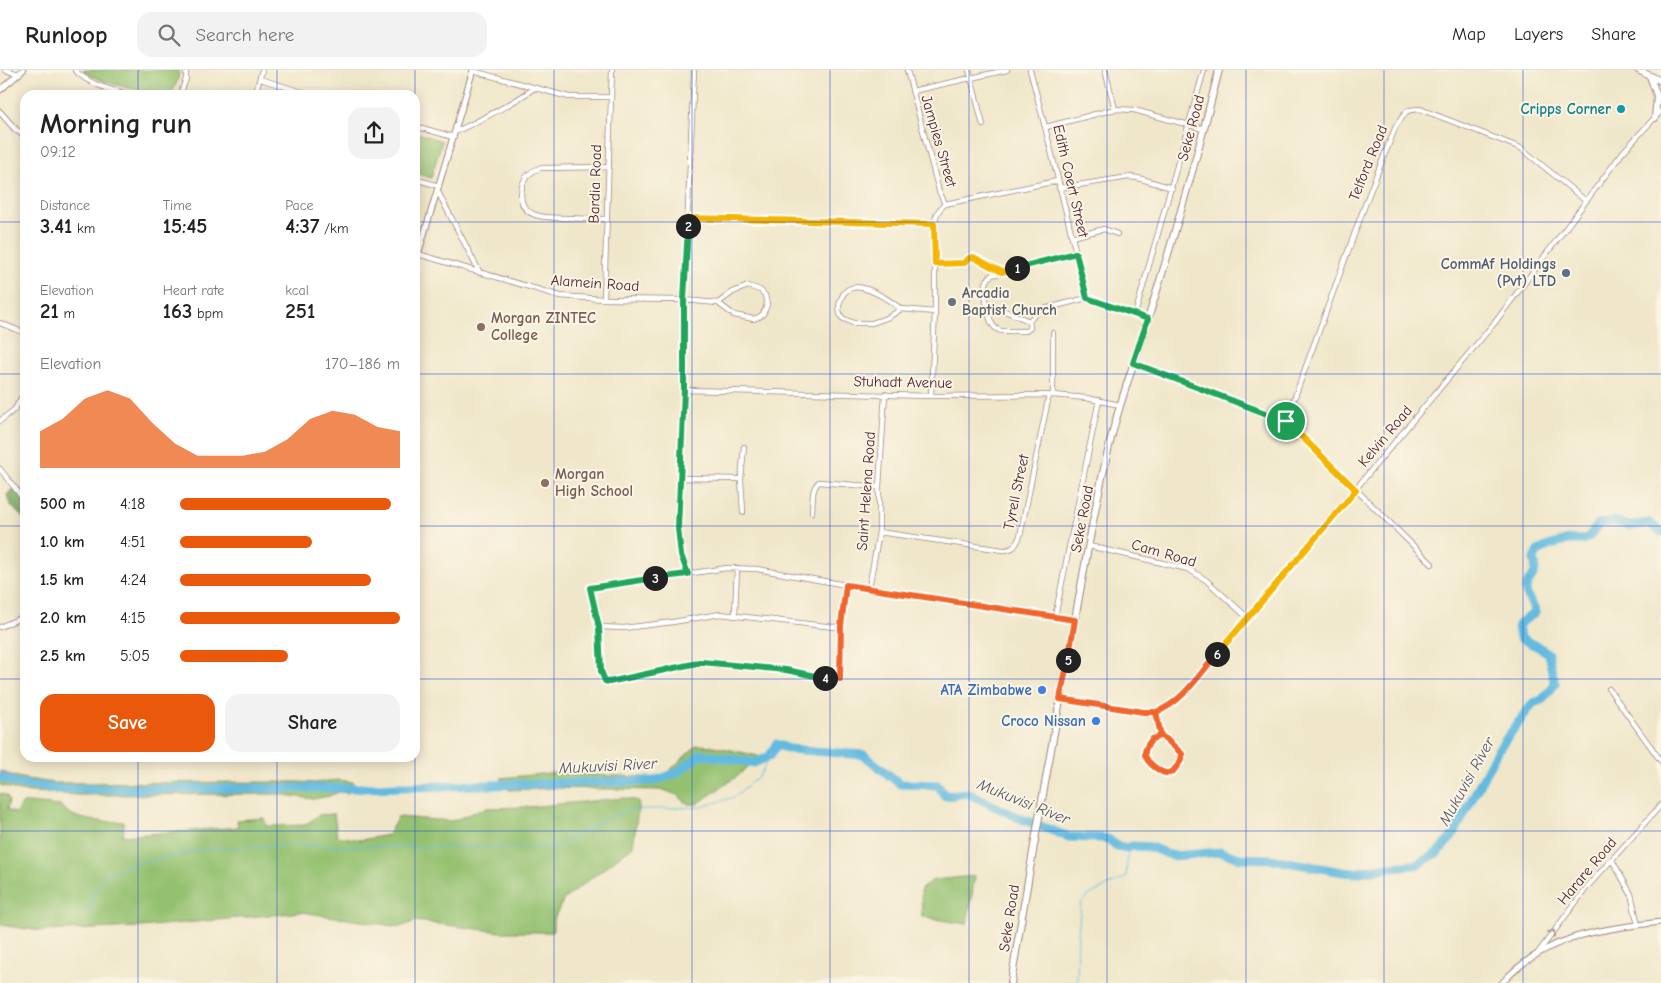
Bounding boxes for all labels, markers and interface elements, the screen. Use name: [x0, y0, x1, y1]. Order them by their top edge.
search box: [137, 12, 487, 57]
text: Runloop: [25, 21, 107, 49]
icon: search: [155, 21, 183, 49]
text: Search here: [195, 24, 294, 46]
text: Map: [1452, 24, 1486, 45]
text: Layers: [1514, 24, 1563, 45]
text: Share: [1591, 24, 1636, 45]
street label: Jampies Street: [917, 93, 961, 190]
street label: Seke Road: [1174, 93, 1208, 163]
place label: Cripps Corner: [1521, 100, 1611, 118]
marker: Cripps Corner: [1615, 103, 1627, 115]
button: share: [348, 107, 400, 159]
text: Morning run: [40, 108, 192, 140]
street label: Telford Road: [1345, 122, 1391, 204]
street label: Edith Coert Street: [1049, 123, 1093, 240]
text: 09:12: [40, 143, 76, 161]
street label: Bardia Road: [585, 144, 605, 224]
text: Distance: [40, 197, 90, 214]
text: Time: [163, 197, 192, 214]
text: Pace: [285, 197, 314, 214]
text: 3.41: [40, 214, 72, 238]
text: 15:45: [163, 214, 207, 238]
text: 4:37: [285, 214, 319, 238]
pin: 2: [676, 214, 700, 238]
text: 2: [685, 218, 692, 235]
text: km: [72, 220, 95, 237]
text: /km: [319, 220, 348, 237]
place label: CommAf Holdings (Pvt) LTD: [1441, 255, 1556, 290]
pin: 1: [1004, 256, 1030, 280]
text: 1: [1015, 260, 1020, 277]
marker: CommAf Holdings (Pvt) LTD: [1560, 267, 1572, 279]
street label: Alamein Road: [550, 271, 640, 295]
text: Elevation: [40, 282, 94, 299]
text: Heart rate: [163, 282, 224, 299]
text: kcal: [285, 282, 309, 299]
place label: Arcadia Baptist Church: [962, 284, 1057, 319]
marker: Arcadia Baptist Church: [946, 296, 958, 308]
text: 21: [40, 299, 59, 323]
text: 163: [163, 299, 192, 323]
text: 251: [285, 299, 315, 323]
text: m: [59, 305, 75, 322]
text: bpm: [192, 305, 223, 322]
place label: Morgan ZINTEC College: [491, 309, 596, 344]
marker: Morgan ZINTEC College: [475, 321, 487, 333]
text: Elevation: [40, 355, 101, 373]
text: 170–186 m: [325, 355, 400, 373]
street label: Stuhadt Avenue: [853, 372, 953, 392]
pin: [1265, 400, 1307, 442]
street label: Kelvin Road: [1354, 402, 1416, 470]
icon: arrive: [1272, 407, 1300, 435]
street label: Saint Helena Road: [853, 431, 879, 551]
street label: Tyrell Street: [999, 452, 1033, 531]
place label: Morgan High School: [555, 465, 633, 500]
marker: Morgan High School: [539, 477, 551, 489]
street label: Seke Road: [1067, 484, 1097, 554]
text: 500 m: [40, 495, 85, 513]
text: 4:18: [120, 495, 145, 513]
text: 1.0 km: [40, 533, 85, 551]
text: 4:51: [120, 533, 146, 551]
street label: Cam Road: [1129, 535, 1199, 571]
pin: 3: [642, 566, 668, 590]
text: 3: [652, 570, 659, 587]
text: 1.5 km: [40, 571, 84, 589]
text: 4:24: [120, 571, 147, 589]
text: 2.0 km: [40, 609, 86, 627]
text: 4:15: [120, 609, 146, 627]
pin: 6: [1204, 642, 1230, 666]
text: 6: [1214, 646, 1221, 663]
text: 2.5 km: [40, 647, 86, 665]
text: 5:05: [120, 647, 150, 665]
pin: 5: [1056, 648, 1080, 672]
text: 5: [1065, 652, 1072, 669]
pin: 4: [812, 666, 838, 690]
text: 4: [822, 670, 829, 687]
place label: ATA Zimbabwe: [941, 681, 1032, 699]
marker: ATA Zimbabwe: [1036, 684, 1048, 696]
button: Save: [40, 694, 215, 752]
button: Share: [225, 694, 400, 752]
place label: Croco Nissan: [1001, 712, 1086, 730]
marker: Croco Nissan: [1090, 715, 1102, 727]
water label: Mukuvisi River: [1435, 734, 1499, 830]
water label: Mukuvisi River: [558, 754, 658, 778]
water label: Mukuvisi River: [974, 775, 1073, 829]
street label: Harare Road: [1554, 834, 1620, 908]
street label: Seke Road: [995, 883, 1023, 953]
one-way arrow: [1546, 930, 1554, 939]

